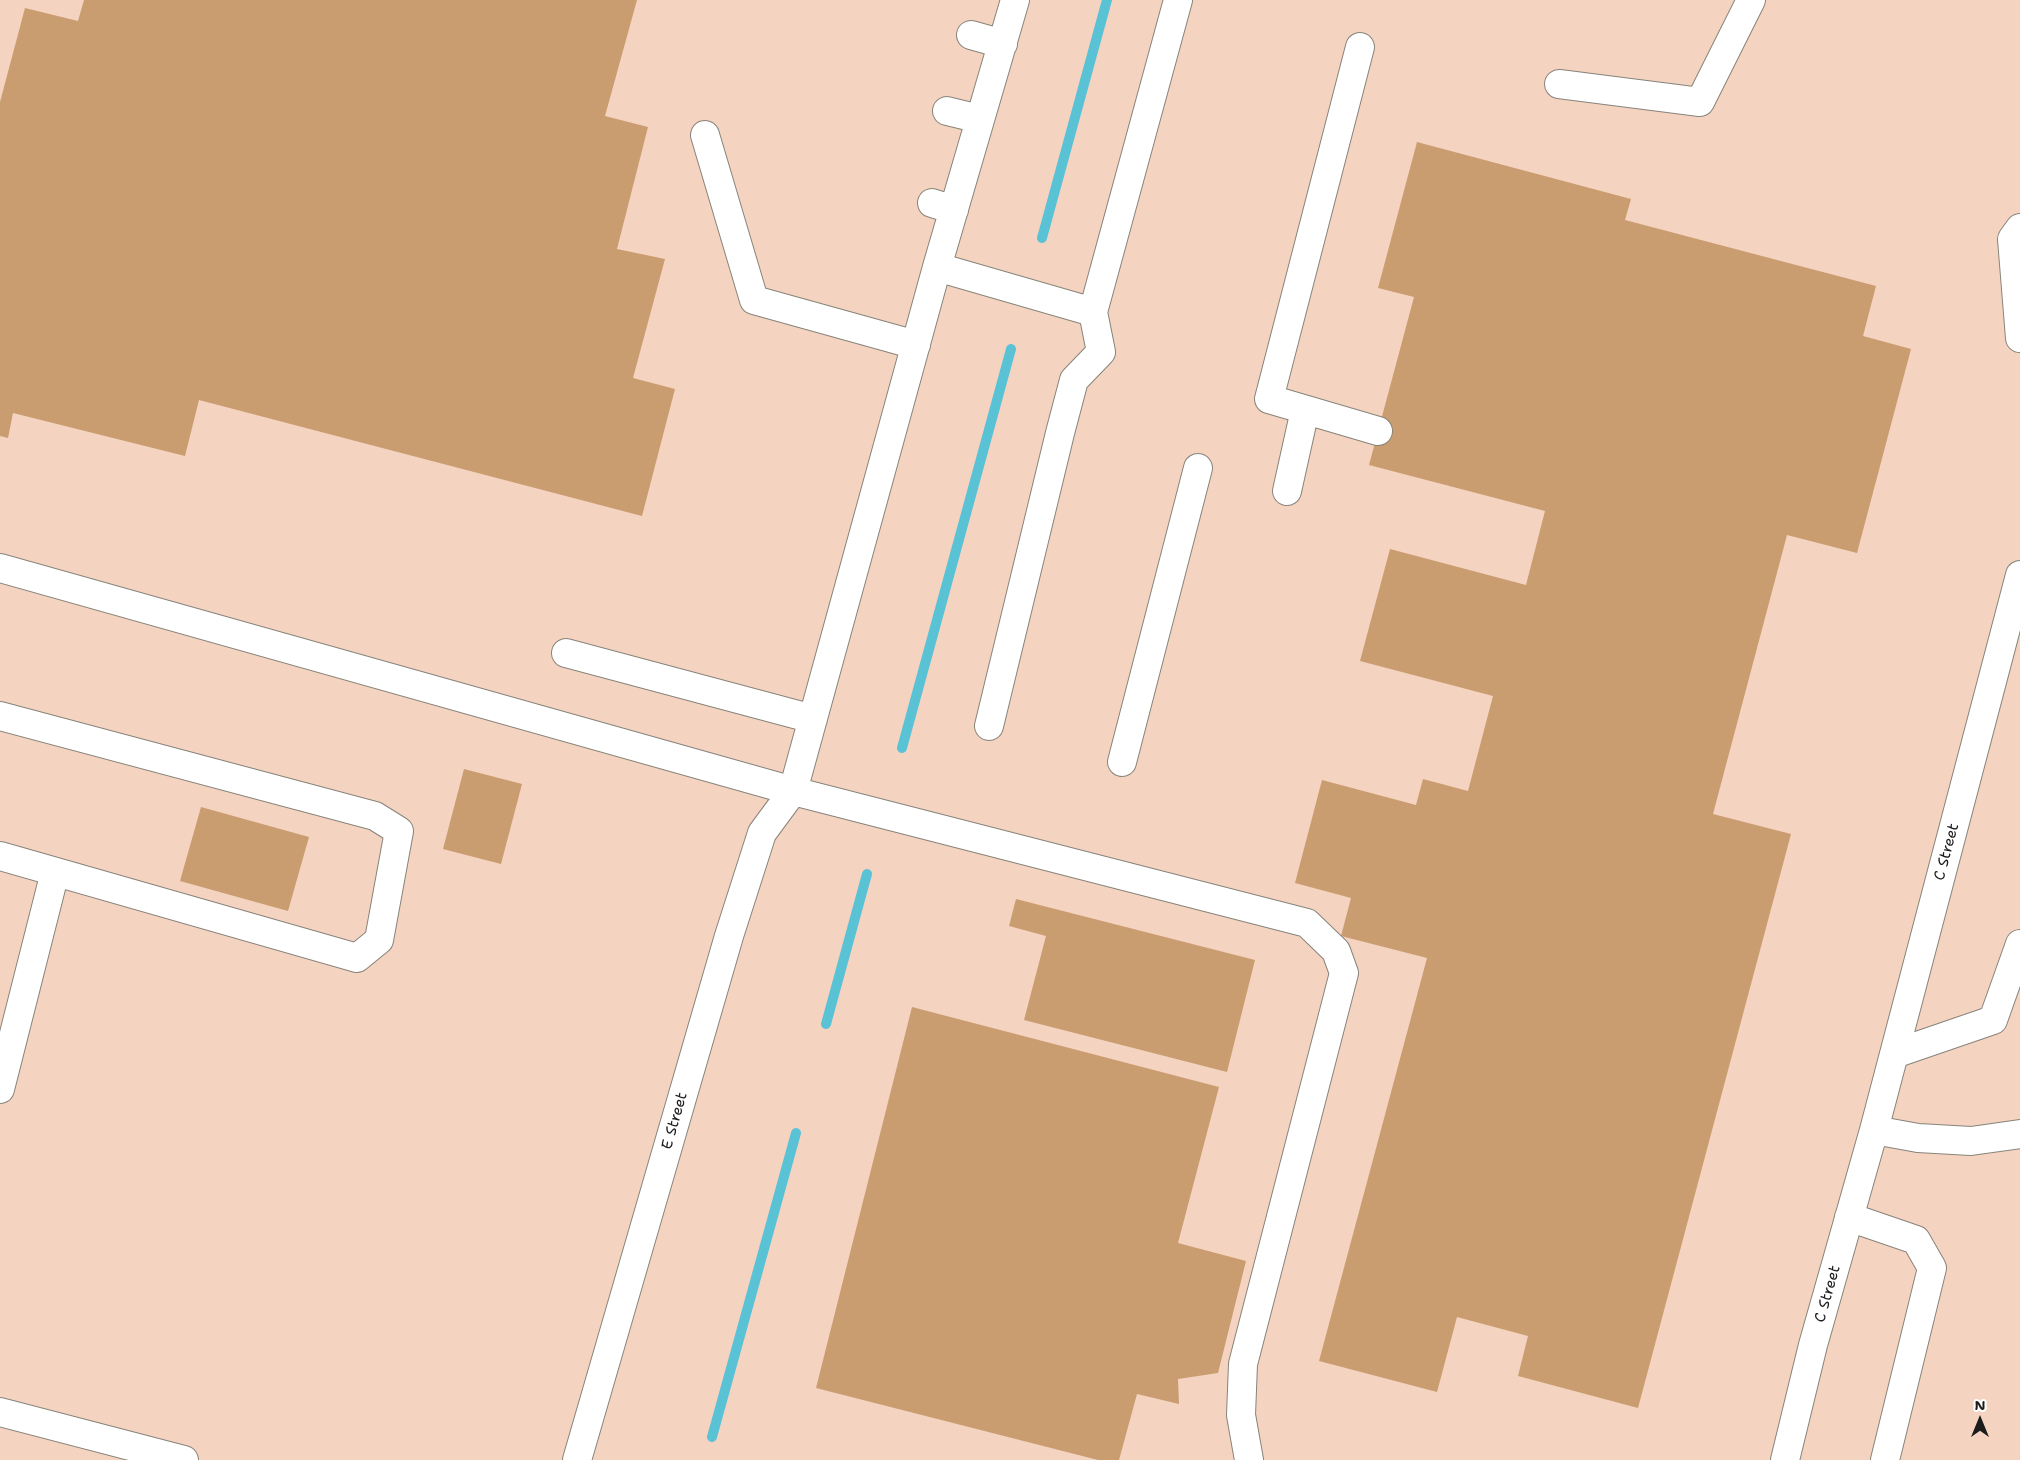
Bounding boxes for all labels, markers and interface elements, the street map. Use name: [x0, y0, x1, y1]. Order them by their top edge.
street label: C Street: [1931, 821, 1963, 883]
street label: E Street: [658, 1090, 692, 1152]
street label: C Street: [1811, 1263, 1845, 1325]
north arrow: [1955, 1395, 2005, 1445]
text: N: [1974, 1396, 1986, 1414]

